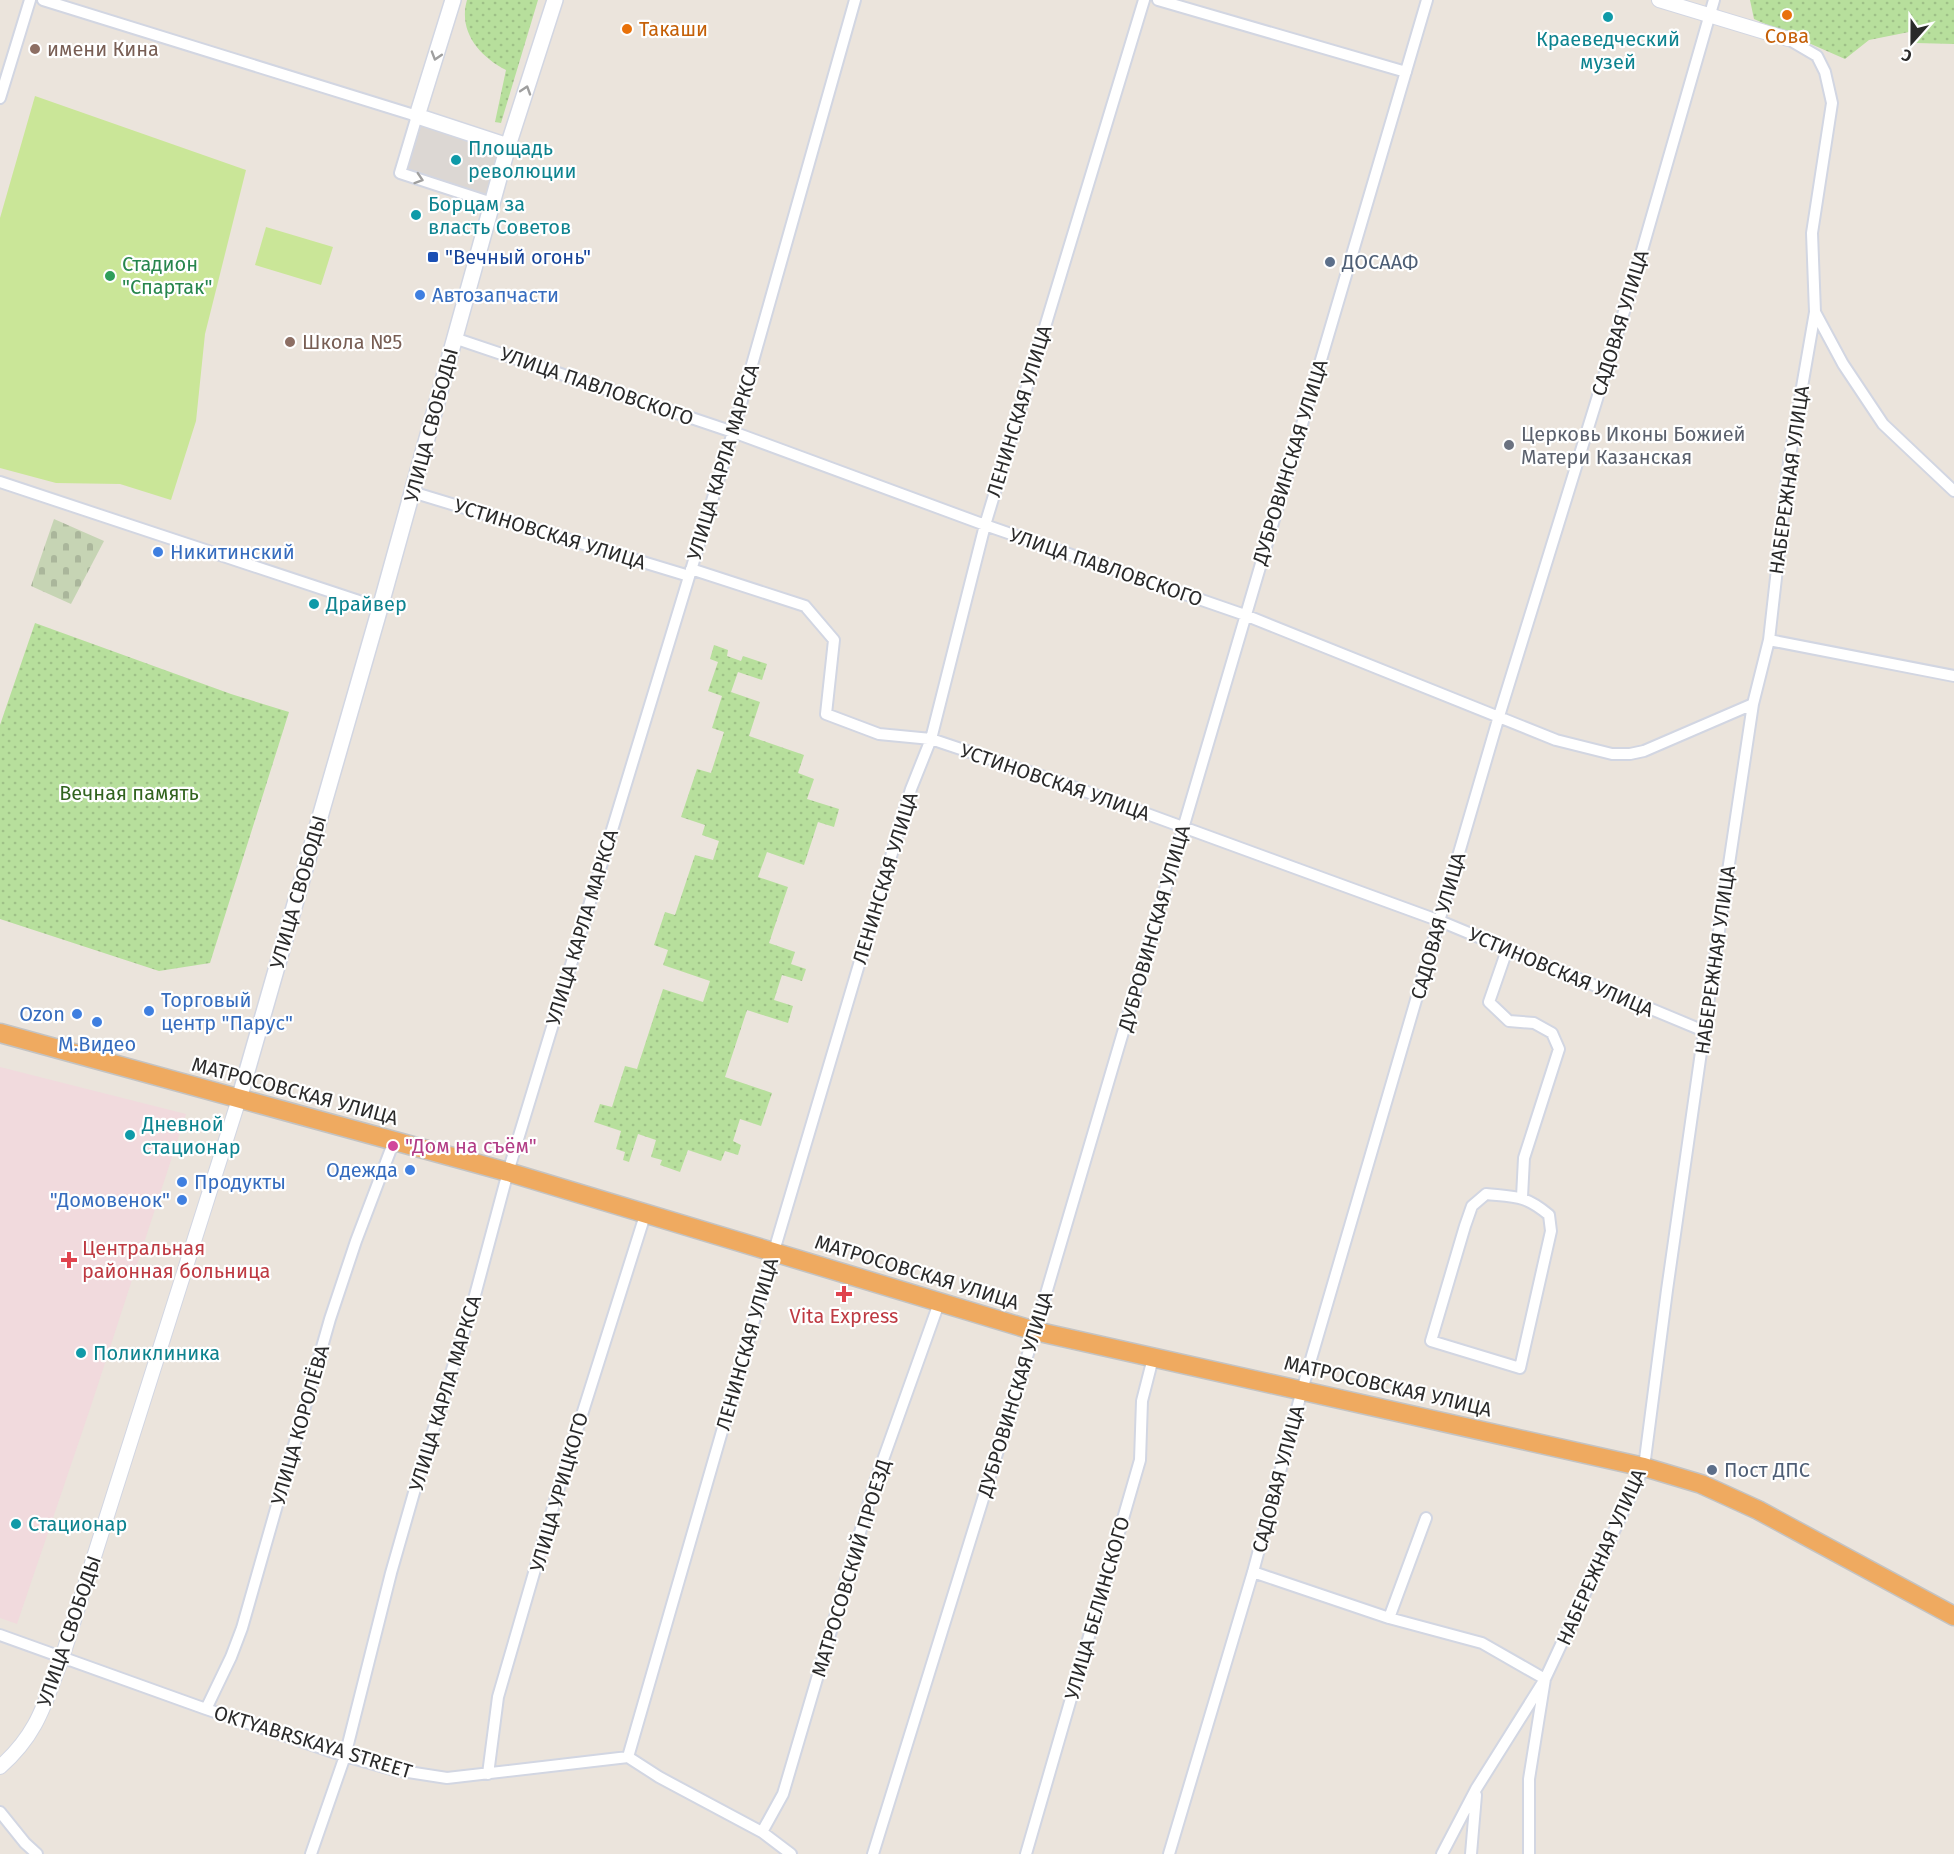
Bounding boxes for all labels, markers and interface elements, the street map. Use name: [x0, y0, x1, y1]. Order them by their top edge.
marker: Сова: [1780, 8, 1794, 22]
marker: Краеведческий музей: [1601, 10, 1615, 24]
north arrow: [1882, 12, 1942, 72]
place label: Такаши: [639, 17, 708, 41]
marker: Такаши: [620, 22, 634, 36]
place label: Сова: [1765, 24, 1809, 48]
place label: Краеведческий музей: [1536, 27, 1680, 74]
place label: имени Кина: [47, 37, 159, 61]
marker: имени Кина: [28, 42, 42, 56]
text: С: [1898, 45, 1915, 66]
one-way arrow: [431, 50, 443, 61]
one-way arrow: [519, 85, 531, 96]
place label: Площадь революции: [468, 136, 576, 183]
marker: Площадь революции: [449, 153, 463, 167]
one-way arrow: [413, 172, 424, 184]
place label: Борцам за власть Советов: [428, 192, 571, 239]
marker: Борцам за власть Советов: [409, 208, 423, 222]
place label: "Вечный огонь": [445, 245, 591, 269]
street label: САДОВАЯ УЛИЦА: [1586, 246, 1654, 399]
marker: "Вечный огонь": [426, 250, 440, 264]
place label: ДОСААФ: [1341, 250, 1418, 274]
place label: Стадион "Спартак": [122, 252, 212, 299]
marker: ДОСААФ: [1323, 255, 1337, 269]
marker: Стадион "Спартак": [103, 269, 117, 283]
place label: Автозапчасти: [432, 283, 559, 307]
marker: Автозапчасти: [413, 288, 427, 302]
street label: ЛЕНИНСКАЯ УЛИЦА: [981, 322, 1057, 500]
place label: Школа №5: [302, 330, 402, 354]
marker: Школа №5: [283, 335, 297, 349]
street label: УЛИЦА ПАВЛОВСКОГО: [497, 342, 697, 430]
street label: УЛИЦА СВОБОДЫ: [399, 345, 463, 505]
street label: ДУБРОВИНСКАЯ УЛИЦА: [1247, 356, 1333, 568]
street label: УЛИЦА КАРЛА МАРКСА: [682, 361, 764, 563]
street label: НАБЕРЕЖНАЯ УЛИЦА: [1764, 383, 1814, 576]
place label: Церковь Иконы Божией Матери Казанская: [1521, 422, 1746, 469]
marker: Церковь Иконы Божией Матери Казанская: [1502, 438, 1516, 452]
street label: УСТИНОВСКАЯ УЛИЦА: [451, 493, 649, 575]
street label: УЛИЦА ПАВЛОВСКОГО: [1006, 523, 1206, 611]
place label: Никитинский: [170, 540, 295, 564]
marker: Никитинский: [151, 545, 165, 559]
place label: Драйвер: [325, 592, 407, 616]
marker: Драйвер: [307, 597, 321, 611]
street label: УСТИНОВСКАЯ УЛИЦА: [957, 738, 1153, 826]
park label: Вечная память: [59, 781, 199, 805]
street label: ЛЕНИНСКАЯ УЛИЦА: [847, 789, 923, 967]
street label: УЛИЦА СВОБОДЫ: [265, 813, 331, 971]
street label: ДУБРОВИНСКАЯ УЛИЦА: [1113, 822, 1195, 1035]
street label: УЛИЦА КАРЛА МАРКСА: [541, 826, 623, 1028]
street label: САДОВАЯ УЛИЦА: [1406, 849, 1471, 1002]
street label: НАБЕРЕЖНАЯ УЛИЦА: [1690, 863, 1740, 1056]
street label: УСТИНОВСКАЯ УЛИЦА: [1465, 922, 1658, 1022]
place label: Торговый центр "Парус": [161, 988, 293, 1035]
place label: Ozon: [19, 1002, 65, 1026]
marker: Торговый центр "Парус": [142, 1004, 156, 1018]
marker: Ozon: [70, 1007, 84, 1021]
marker: М.Видео: [90, 1015, 104, 1029]
place label: М.Видео: [58, 1032, 136, 1056]
street label: МАТРОСОВСКАЯ УЛИЦА: [189, 1052, 401, 1130]
place label: Дневной стационар: [141, 1112, 241, 1159]
marker: Дневной стационар: [123, 1128, 137, 1142]
place label: "Дом на съём": [405, 1134, 537, 1158]
marker: "Дом на съём": [386, 1139, 400, 1153]
place label: Одежда: [326, 1158, 398, 1182]
marker: Одежда: [403, 1163, 417, 1177]
place label: Продукты: [194, 1170, 286, 1194]
marker: Продукты: [175, 1175, 189, 1189]
place label: "Домовенок": [50, 1188, 170, 1212]
marker: "Домовенок": [175, 1193, 189, 1207]
street label: МАТРОСОВСКАЯ УЛИЦА: [812, 1229, 1023, 1315]
place label: Центральная районная больница: [82, 1236, 271, 1283]
marker: Центральная районная больница: [60, 1251, 78, 1269]
street label: ЛЕНИНСКАЯ УЛИЦА: [711, 1254, 783, 1433]
marker: Vita Express: [837, 1287, 851, 1301]
street label: ДУБРОВИНСКАЯ УЛИЦА: [972, 1288, 1058, 1500]
street label: УЛИЦА КАРЛА МАРКСА: [404, 1292, 486, 1494]
place label: Vita Express: [790, 1304, 898, 1328]
place label: Поликлиника: [93, 1341, 220, 1365]
street label: УЛИЦА КОРОЛЁВА: [266, 1342, 334, 1508]
marker: Поликлиника: [74, 1346, 88, 1360]
street label: МАТРОСОВСКАЯ УЛИЦА: [1282, 1350, 1495, 1422]
street label: САДОВАЯ УЛИЦА: [1247, 1402, 1309, 1555]
street label: УЛИЦА УРИЦКОГО: [525, 1410, 593, 1574]
street label: МАТРОСОВСКИЙ ПРОЕЗД: [806, 1456, 896, 1680]
place label: Пост ДПС: [1724, 1458, 1810, 1482]
marker: Пост ДПС: [1705, 1463, 1719, 1477]
street label: НАБЕРЕЖНАЯ УЛИЦА: [1551, 1465, 1651, 1649]
place label: Стационар: [28, 1512, 127, 1536]
street label: УЛИЦА БЕЛИНСКОГО: [1059, 1514, 1135, 1702]
marker: Стационар: [9, 1517, 23, 1531]
street label: УЛИЦА СВОБОДЫ: [32, 1552, 106, 1710]
street label: OKTYABRSKAYA STREET: [211, 1700, 416, 1784]

